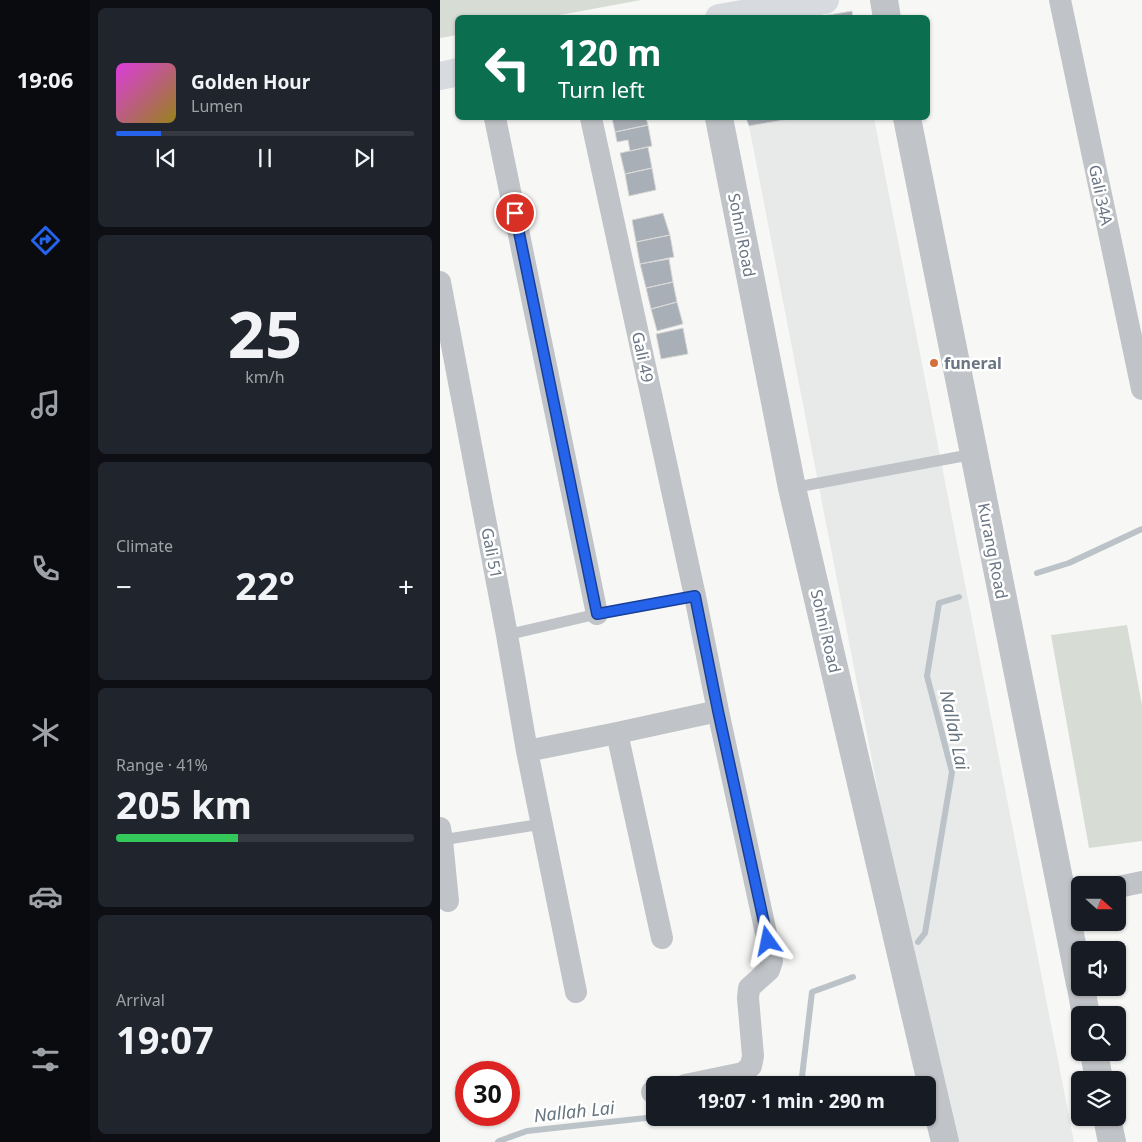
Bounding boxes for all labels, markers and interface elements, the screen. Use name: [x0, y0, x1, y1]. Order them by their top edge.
text: 120 m: [558, 29, 661, 76]
icon: left: [475, 35, 540, 100]
text: 19:06: [17, 64, 73, 94]
text: Golden Hour: [191, 69, 310, 95]
text: Turn left: [558, 74, 645, 104]
text: Lumen: [191, 95, 243, 117]
icon: previous: [152, 144, 180, 172]
icon: pause: [251, 144, 279, 172]
icon: next: [350, 144, 378, 172]
street label: Gali 34A: [1084, 163, 1118, 228]
street label: Sohni Road: [723, 191, 761, 279]
pin: [494, 192, 536, 234]
icon: arrive: [501, 199, 529, 227]
icon: directions: [28, 223, 63, 258]
text: 25: [228, 289, 302, 377]
street label: Gali 49: [627, 330, 659, 384]
place label: funeral: [944, 352, 1002, 374]
marker: funeral: [928, 357, 940, 369]
text: km/h: [245, 366, 285, 388]
icon: music: [28, 387, 63, 422]
street label: Kurang Road: [973, 501, 1013, 601]
street label: Gali 51: [476, 526, 508, 580]
text: Climate: [116, 535, 173, 557]
icon: phone: [28, 551, 63, 586]
text: 22°: [235, 559, 295, 611]
text: −: [116, 567, 132, 605]
text: +: [398, 567, 414, 605]
street label: Sohni Road: [806, 587, 846, 675]
water label: Nallah Lai: [935, 688, 975, 772]
icon: climate: [28, 715, 63, 750]
text: Range · 41%: [116, 754, 208, 776]
text: 205 km: [116, 778, 252, 830]
north arrow: [1071, 876, 1126, 931]
map controls: [1071, 876, 1126, 1126]
icon: car: [28, 879, 63, 914]
position arrow: [741, 914, 793, 966]
button: sound: [1071, 941, 1126, 996]
text: Arrival: [116, 989, 165, 1011]
button: search: [1071, 1006, 1126, 1061]
text: 19:07: [116, 1013, 214, 1065]
icon: filters: [28, 1042, 63, 1077]
speed limit sign: 30: [455, 1061, 520, 1126]
button: layers: [1071, 1071, 1126, 1126]
text: 19:07 · 1 min · 290 m: [697, 1088, 885, 1114]
water label: Nallah Lai: [532, 1095, 616, 1127]

